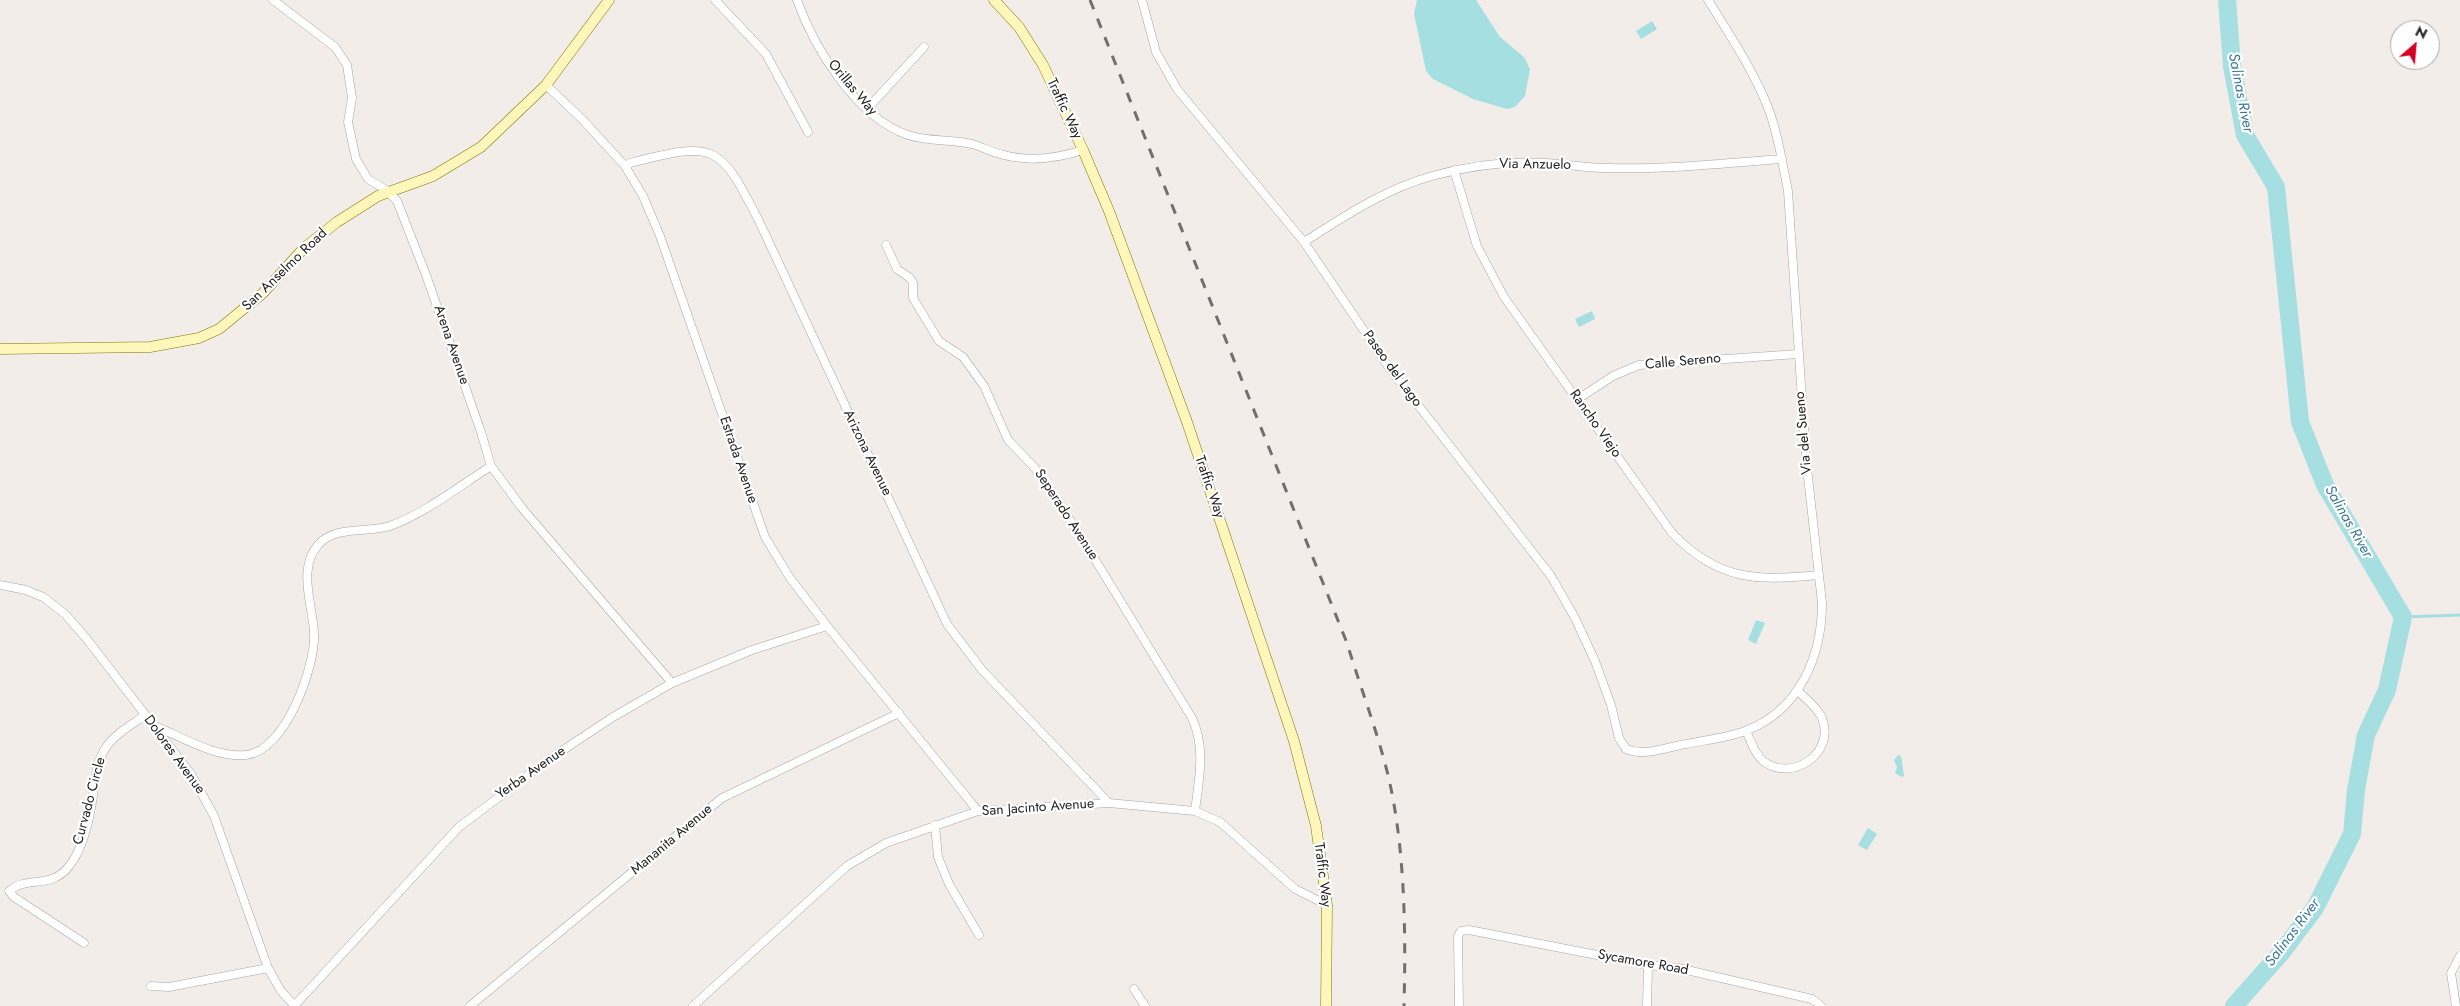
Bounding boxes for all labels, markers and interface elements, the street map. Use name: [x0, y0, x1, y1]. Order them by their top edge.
north arrow: [2390, 20, 2440, 70]
text: N: [2412, 21, 2431, 44]
water label: Salinas River: [2224, 52, 2256, 134]
street label: Orillas Way: [824, 57, 880, 119]
street label: Traffic Way: [1043, 76, 1085, 142]
street label: Via Anzuelo: [1499, 156, 1571, 174]
street label: San Anselmo Road: [239, 225, 331, 315]
street label: Arena Avenue: [430, 303, 472, 387]
street label: Paseo del Lago: [1359, 328, 1425, 410]
street label: Calle Sereno: [1644, 350, 1722, 374]
street label: Rancho Viejo: [1565, 387, 1625, 461]
street label: Via del Sueno: [1792, 391, 1816, 475]
street label: Arizona Avenue: [839, 407, 895, 499]
street label: Estrada Avenue: [715, 414, 761, 506]
street label: Traffic Way: [1191, 454, 1227, 520]
street label: Seperado Avenue: [1030, 466, 1102, 564]
water label: Salinas River: [2320, 483, 2376, 561]
street label: Dolores Avenue: [140, 712, 208, 798]
street label: Yerba Avenue: [493, 743, 569, 803]
street label: Curvado Circle: [70, 755, 110, 847]
street label: San Jacinto Avenue: [981, 796, 1095, 820]
street label: Mananita Avenue: [628, 801, 716, 879]
street label: Traffic Way: [1310, 842, 1334, 908]
water label: Salinas River: [2262, 896, 2324, 970]
street label: Sycamore Road: [1596, 947, 1690, 979]

